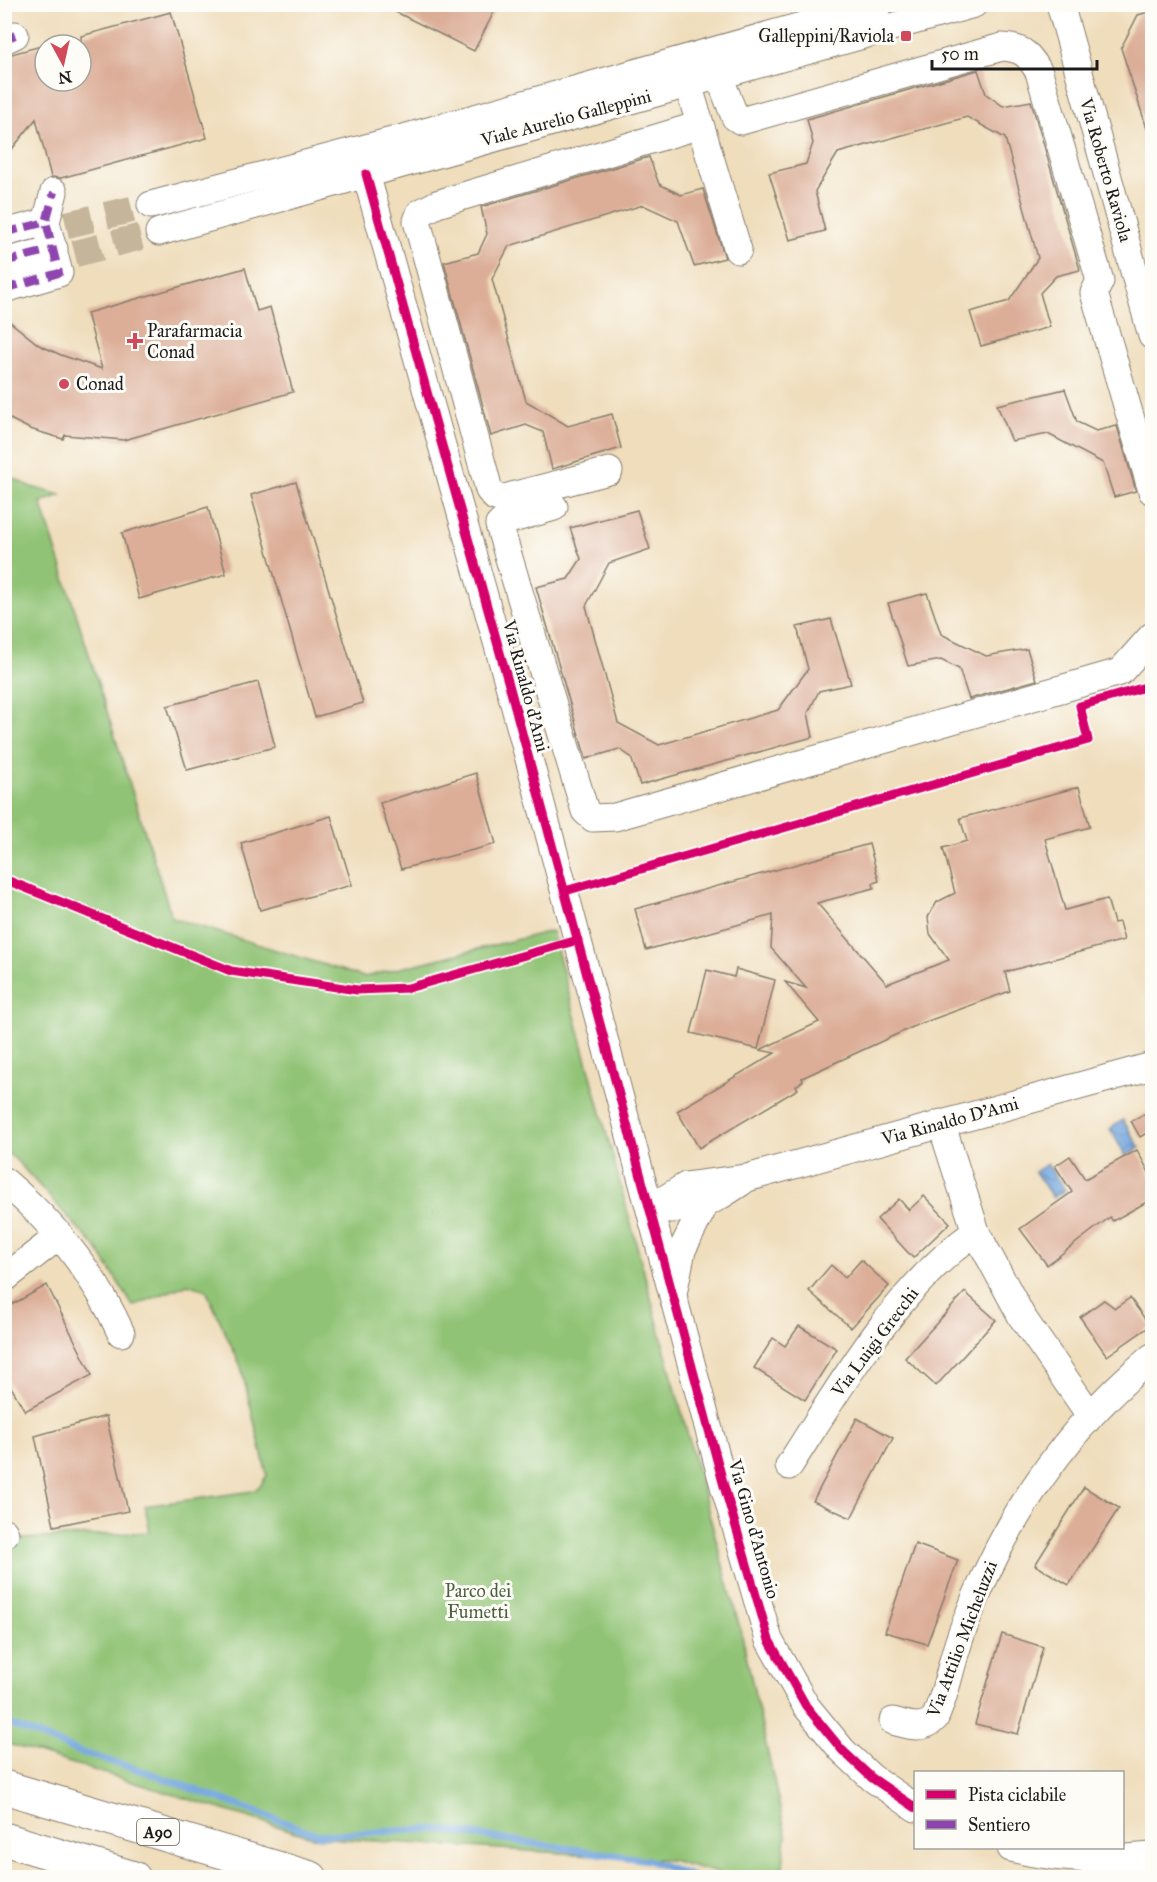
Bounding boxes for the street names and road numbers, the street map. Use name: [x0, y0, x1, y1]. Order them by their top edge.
street label: Viale Aurelio Galleppini: [478, 85, 654, 152]
street label: Via Roberto Raviola: [1075, 95, 1137, 245]
street label: Via Rinaldo d'Ami: [498, 617, 554, 754]
street label: Via Rinaldo D'Ami: [878, 1092, 1021, 1150]
street label: Via Luigi Grecchi: [826, 1283, 924, 1402]
street label: Via Gino d'Antonio: [723, 1456, 784, 1601]
street label: Via Attilio Micheluzzi: [922, 1558, 1002, 1721]
road number: A90: [137, 1819, 179, 1845]

